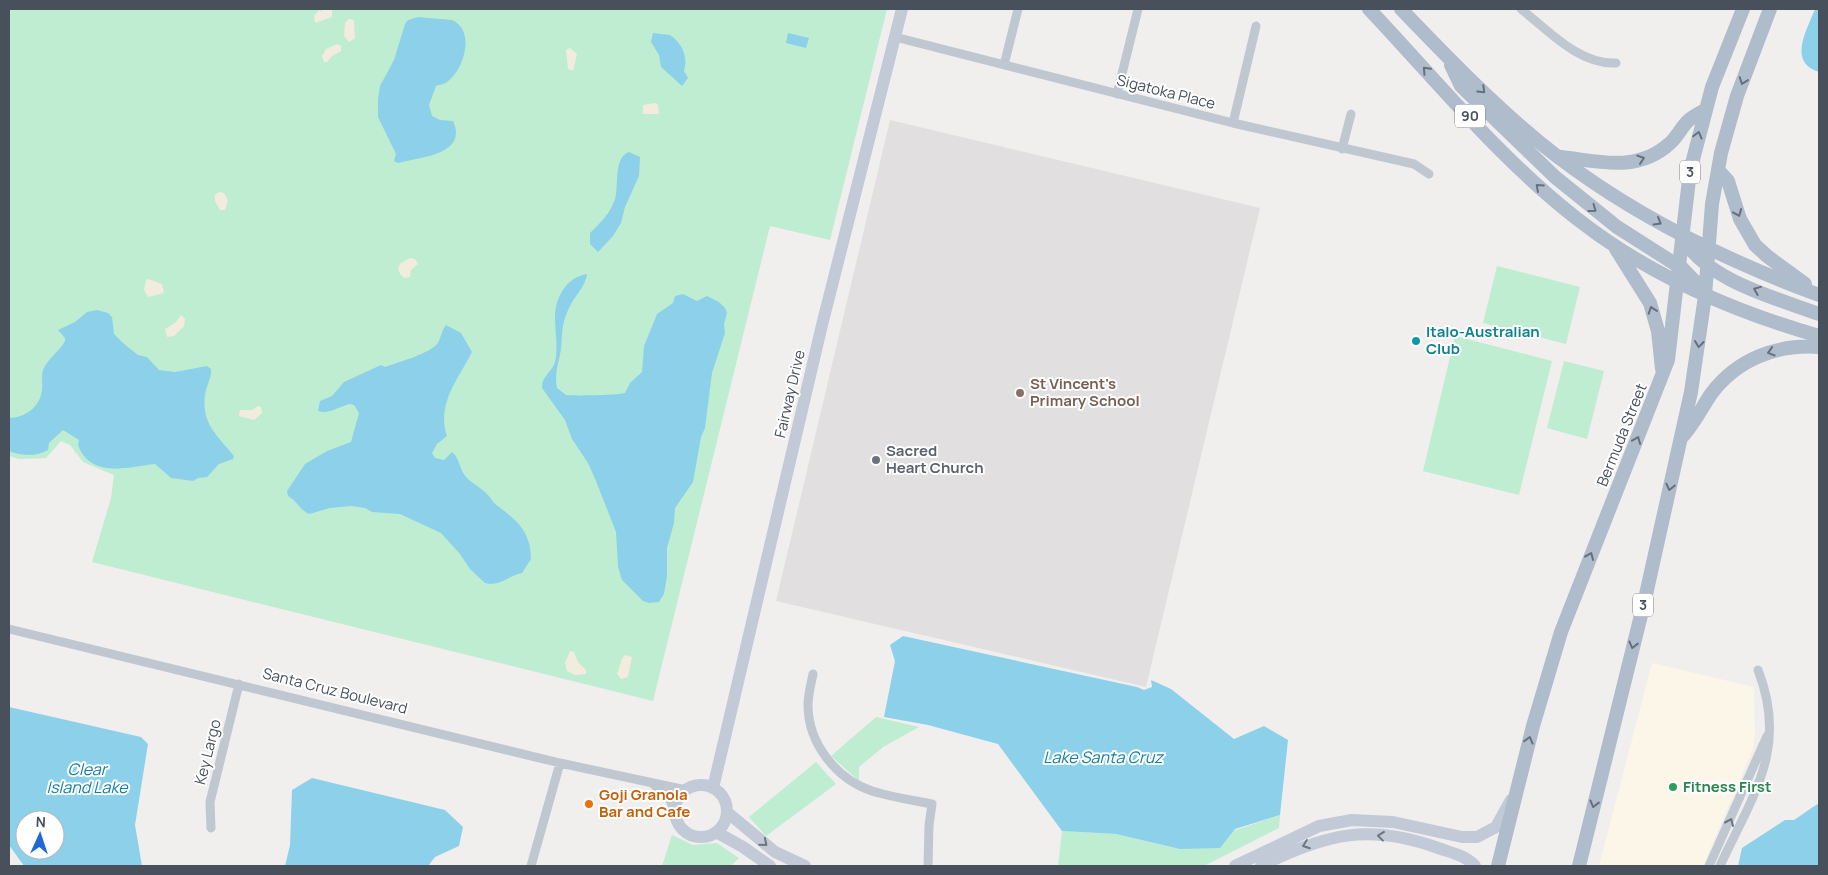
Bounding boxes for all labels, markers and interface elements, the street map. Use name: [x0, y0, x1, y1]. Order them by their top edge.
one-way arrow: [1423, 66, 1432, 75]
street label: Sigatoka Place: [1115, 69, 1218, 114]
one-way arrow: [1739, 76, 1749, 85]
one-way arrow: [1476, 84, 1485, 93]
road number: 90: [1455, 104, 1485, 128]
one-way arrow: [1693, 132, 1703, 140]
one-way arrow: [1636, 155, 1645, 165]
road number: 3: [1680, 160, 1700, 183]
one-way arrow: [1535, 183, 1544, 192]
one-way arrow: [1587, 203, 1597, 212]
one-way arrow: [1731, 208, 1742, 217]
one-way arrow: [1652, 216, 1661, 226]
one-way arrow: [1754, 286, 1762, 296]
one-way arrow: [1647, 306, 1657, 314]
place label: Italo-Australian Club: [1426, 321, 1540, 359]
marker: Italo-Australian Club: [1410, 335, 1422, 347]
one-way arrow: [1694, 341, 1705, 349]
one-way arrow: [1768, 346, 1776, 356]
street label: Fairway Drive: [769, 348, 810, 440]
place label: St Vincent's Primary School: [1030, 373, 1140, 411]
street label: Bermuda Street: [1591, 380, 1652, 489]
marker: St Vincent's Primary School: [1014, 387, 1026, 399]
one-way arrow: [1632, 436, 1642, 444]
place label: Sacred Heart Church: [886, 440, 984, 478]
marker: Sacred Heart Church: [870, 454, 882, 466]
one-way arrow: [1665, 482, 1676, 491]
one-way arrow: [1583, 552, 1594, 561]
road number: 3: [1633, 594, 1653, 616]
one-way arrow: [1628, 641, 1639, 650]
street label: Santa Cruz Boulevard: [261, 662, 410, 719]
street label: Key Largo: [189, 717, 226, 787]
one-way arrow: [1523, 736, 1534, 745]
water label: Lake Santa Cruz: [1043, 746, 1164, 768]
water label: Clear Island Lake: [46, 758, 129, 798]
place label: Fitness First: [1683, 776, 1771, 797]
marker: Fitness First: [1667, 781, 1679, 793]
place label: Goji Granola Bar and Cafe: [599, 784, 690, 822]
marker: Goji Granola Bar and Cafe: [583, 798, 595, 810]
one-way arrow: [1589, 800, 1600, 809]
north arrow: [15, 810, 65, 860]
text: N: [35, 812, 46, 831]
one-way arrow: [1723, 818, 1734, 827]
one-way arrow: [1377, 831, 1385, 842]
one-way arrow: [758, 837, 767, 846]
one-way arrow: [1302, 839, 1311, 849]

